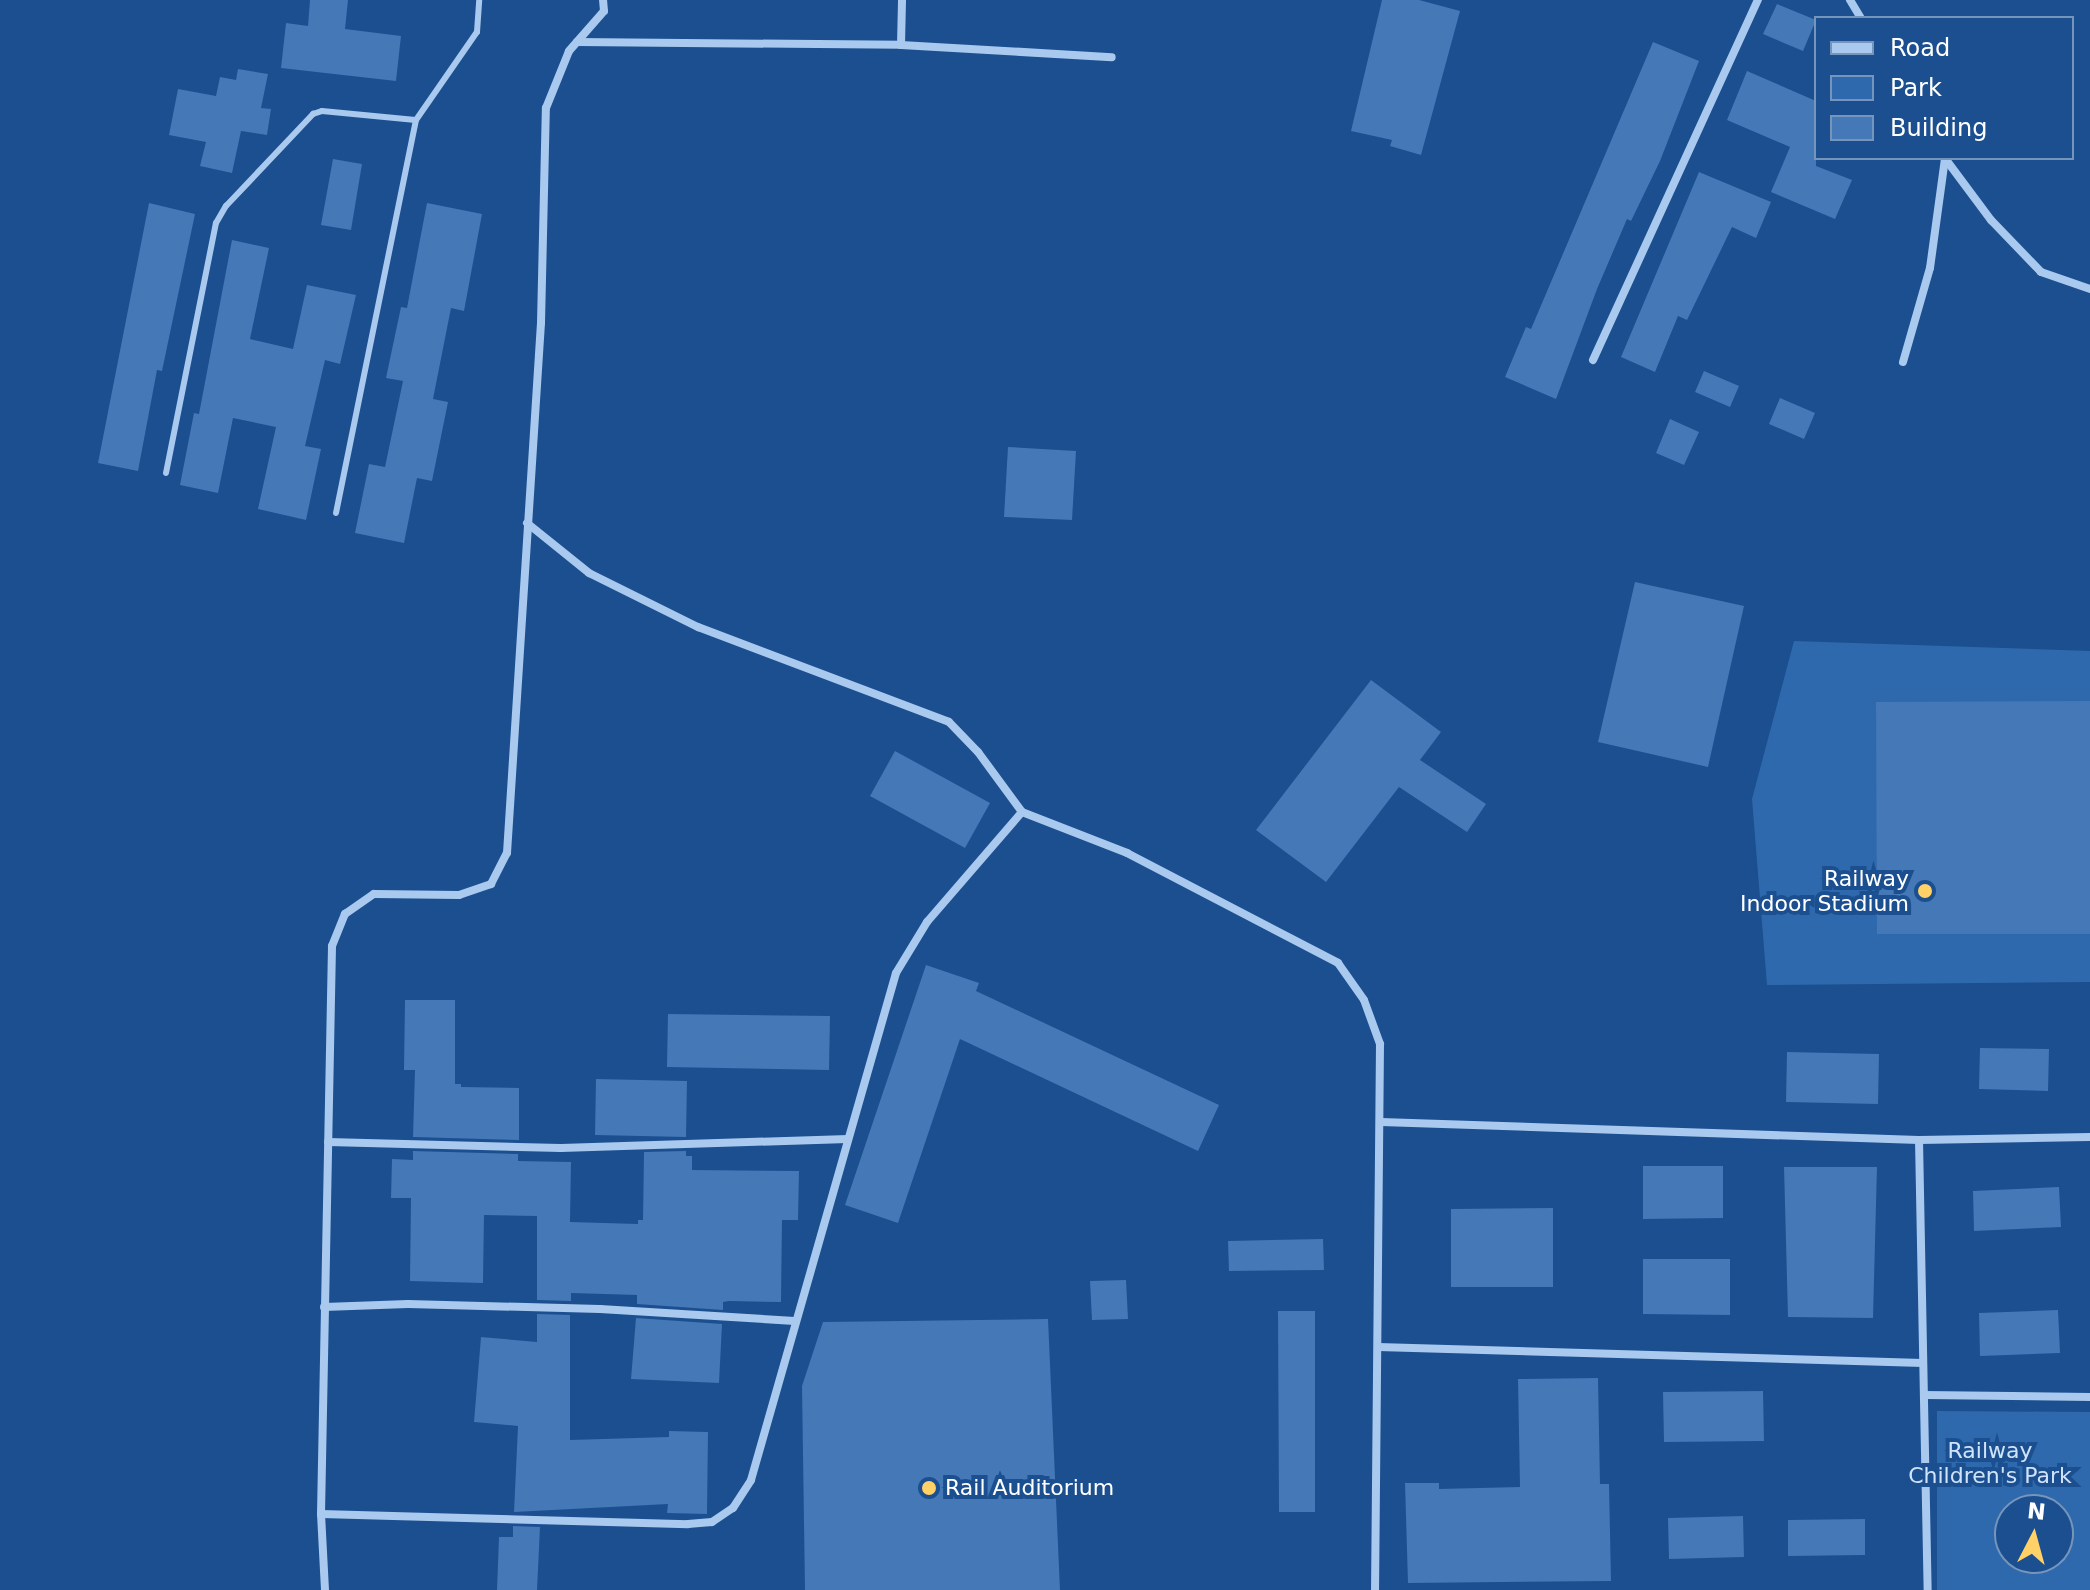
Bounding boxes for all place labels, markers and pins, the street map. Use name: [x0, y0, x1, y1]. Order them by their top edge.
place label: Railway Indoor Stadium: [1740, 865, 1909, 916]
marker: Railway Indoor Stadium: [1916, 882, 1934, 900]
place label: Rail Auditorium: [945, 1475, 1114, 1501]
marker: Rail Auditorium: [920, 1479, 938, 1497]

